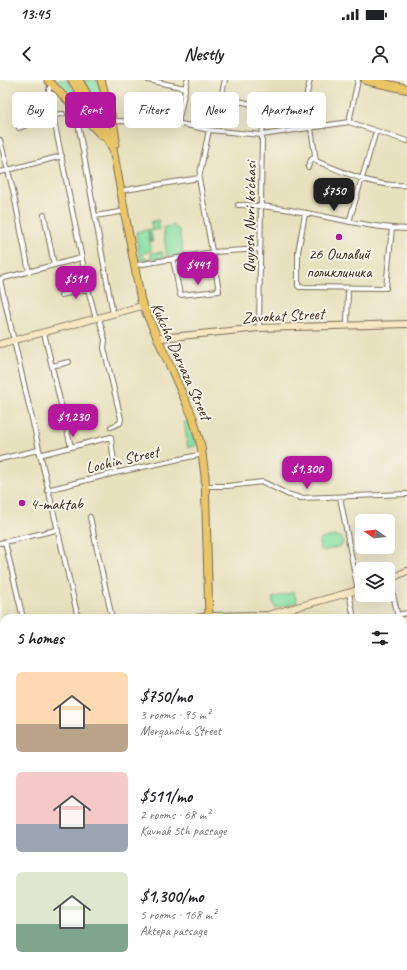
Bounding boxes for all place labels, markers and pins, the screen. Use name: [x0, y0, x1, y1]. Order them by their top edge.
pin: $750: [310, 178, 358, 212]
marker: 26 Оилавий поликлиника: [334, 232, 344, 242]
place label: 26 Оилавий поликлиника: [306, 244, 373, 282]
pin: $441: [174, 252, 222, 286]
pin: $511: [52, 266, 100, 300]
pin: $1,230: [40, 404, 106, 438]
pin: $1,300: [274, 456, 340, 490]
place label: 4-maktab: [30, 494, 84, 514]
marker: 4-maktab: [17, 498, 27, 508]

